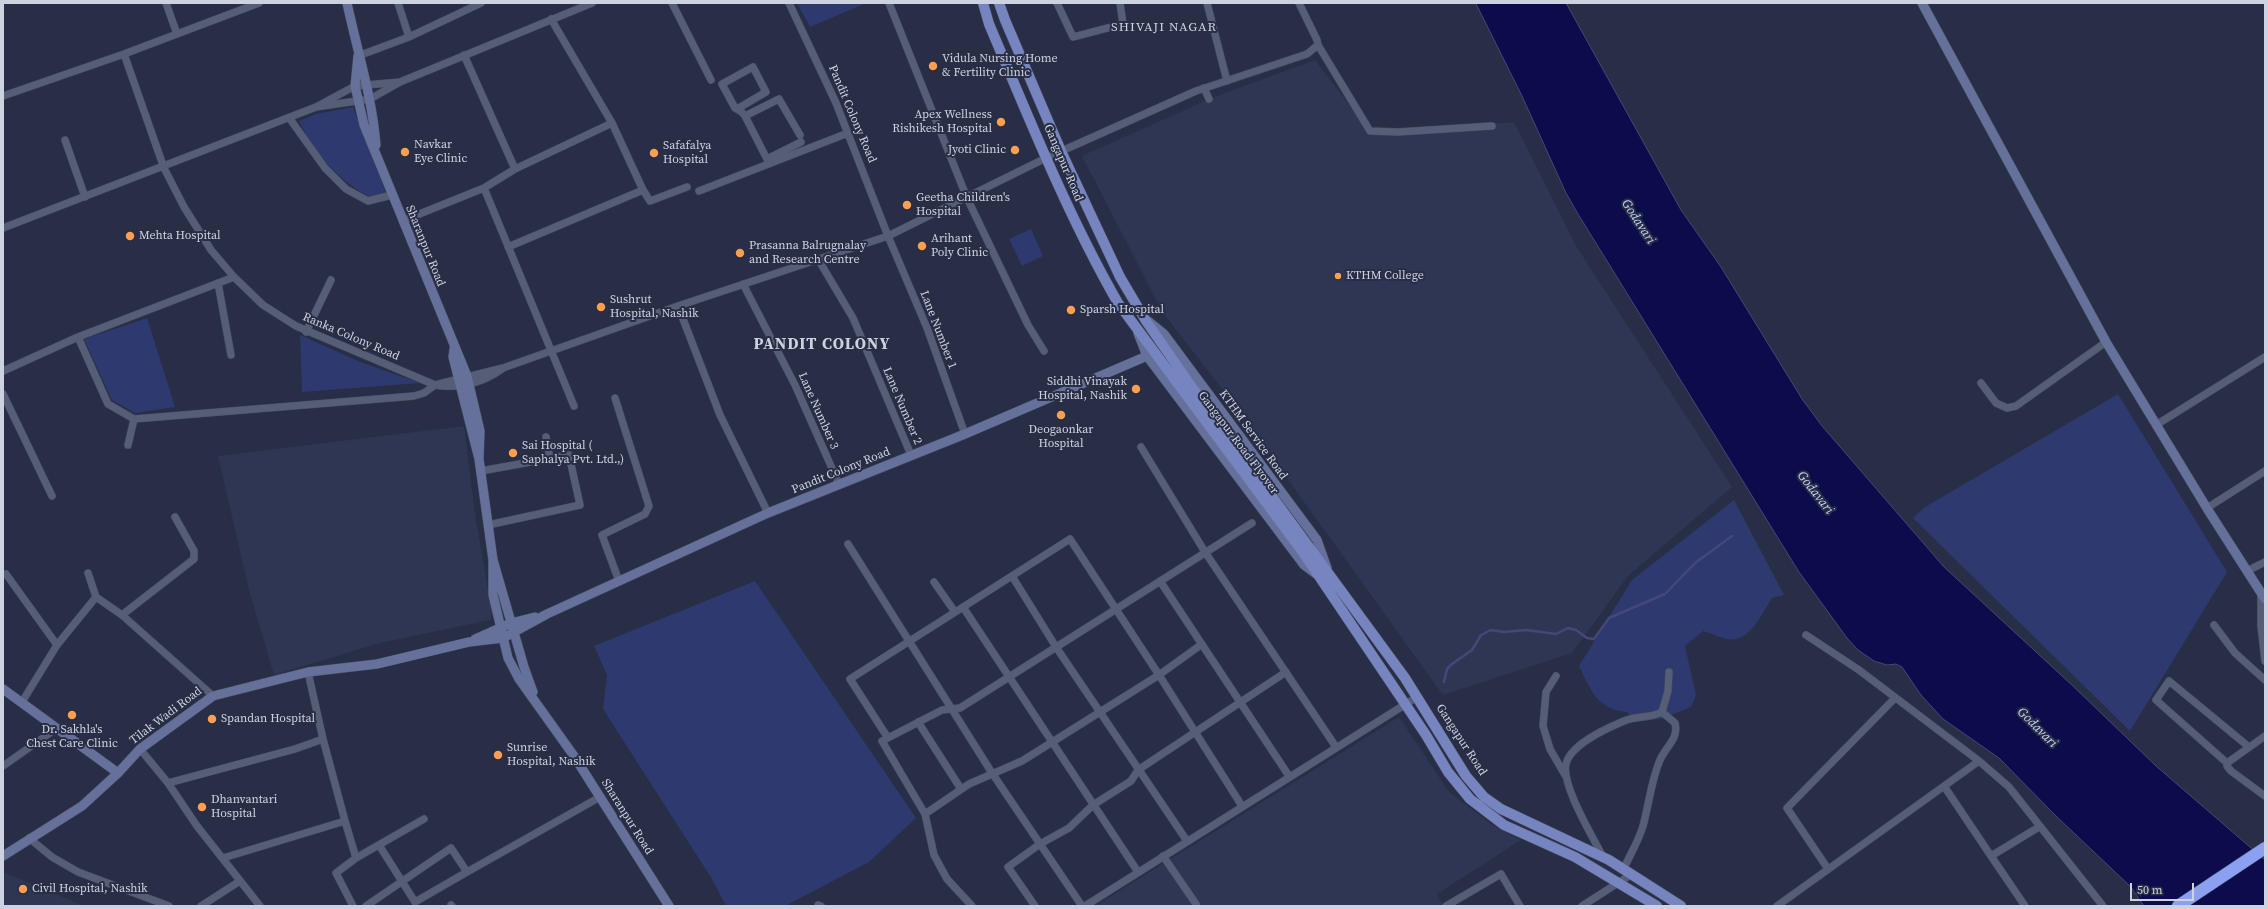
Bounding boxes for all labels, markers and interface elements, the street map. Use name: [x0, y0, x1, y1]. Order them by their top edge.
district label: SHIVAJI NAGAR: [1111, 20, 1217, 36]
place label: Vidula Nursing Home & Fertility Clinic: [942, 52, 1058, 80]
marker: Vidula Nursing Home & Fertility Clinic: [927, 60, 939, 72]
street label: Pandit Colony Road: [825, 63, 879, 165]
place label: Apex Wellness Rishikesh Hospital: [892, 108, 992, 136]
marker: Apex Wellness Rishikesh Hospital: [995, 116, 1007, 128]
street label: Gangapur Road: [1040, 122, 1086, 204]
place label: Navkar Eye Clinic: [414, 138, 467, 166]
place label: Safafalya Hospital: [663, 139, 711, 167]
place label: Jyoti Clinic: [948, 143, 1006, 157]
marker: Jyoti Clinic: [1009, 144, 1021, 156]
marker: Navkar Eye Clinic: [399, 146, 411, 158]
marker: Safafalya Hospital: [648, 147, 660, 159]
place label: Geetha Children's Hospital: [916, 191, 1010, 219]
water label: Godavari: [1618, 197, 1658, 247]
marker: Geetha Children's Hospital: [901, 199, 913, 211]
street label: Sharanpur Road: [402, 203, 448, 289]
place label: Mehta Hospital: [139, 229, 221, 243]
marker: Mehta Hospital: [124, 230, 136, 242]
place label: Arihant Poly Clinic: [931, 232, 988, 260]
place label: Prasanna Balrugnalay and Research Centre: [749, 239, 866, 267]
marker: Arihant Poly Clinic: [916, 240, 928, 252]
marker: Prasanna Balrugnalay and Research Centre: [734, 247, 746, 259]
place label: KTHM College: [1346, 269, 1424, 283]
marker: KTHM College: [1333, 271, 1343, 281]
street label: Lane Number 1: [916, 289, 960, 371]
place label: Sushrut Hospital, Nashik: [610, 293, 699, 321]
marker: Sushrut Hospital, Nashik: [595, 301, 607, 313]
place label: Sparsh Hospital: [1080, 303, 1164, 317]
marker: Sparsh Hospital: [1065, 304, 1077, 316]
street label: Ranka Colony Road: [300, 310, 402, 364]
district label: PANDIT COLONY: [754, 335, 890, 355]
street label: Lane Number 2: [879, 365, 925, 447]
street label: Lane Number 3: [795, 370, 841, 452]
place label: Siddhi Vinayak Hospital, Nashik: [1038, 375, 1127, 403]
marker: Siddhi Vinayak Hospital, Nashik: [1130, 383, 1142, 395]
street label: KTHM Service Road: [1216, 387, 1290, 483]
street label: Gangapur Road Flyover: [1195, 389, 1281, 497]
marker: Deogaonkar Hospital: [1055, 409, 1067, 421]
place label: Deogaonkar Hospital: [1029, 423, 1093, 451]
place label: Sai Hospital ( Saphalya Pvt. Ltd.,): [522, 439, 624, 467]
street label: Pandit Colony Road: [790, 445, 892, 497]
marker: Sai Hospital ( Saphalya Pvt. Ltd.,): [507, 447, 519, 459]
water label: Godavari: [1793, 468, 1837, 518]
street label: Tilak Wadi Road: [127, 684, 205, 748]
street label: Gangapur Road: [1433, 702, 1489, 778]
water label: Godavari: [2014, 705, 2060, 751]
marker: Dr. Sakhla's Chest Care Clinic: [66, 709, 78, 721]
place label: Spandan Hospital: [221, 712, 315, 726]
marker: Spandan Hospital: [206, 713, 218, 725]
place label: Dr. Sakhla's Chest Care Clinic: [26, 723, 118, 751]
place label: Sunrise Hospital, Nashik: [507, 741, 596, 769]
marker: Sunrise Hospital, Nashik: [492, 749, 504, 761]
street label: Sharanpur Road: [598, 777, 656, 857]
place label: Dhanvantari Hospital: [211, 793, 277, 821]
marker: Dhanvantari Hospital: [196, 801, 208, 813]
scale bar: [2132, 875, 2196, 901]
place label: Civil Hospital, Nashik: [32, 882, 148, 896]
text: 50 m: [2137, 882, 2163, 898]
marker: Civil Hospital, Nashik: [17, 883, 29, 895]

